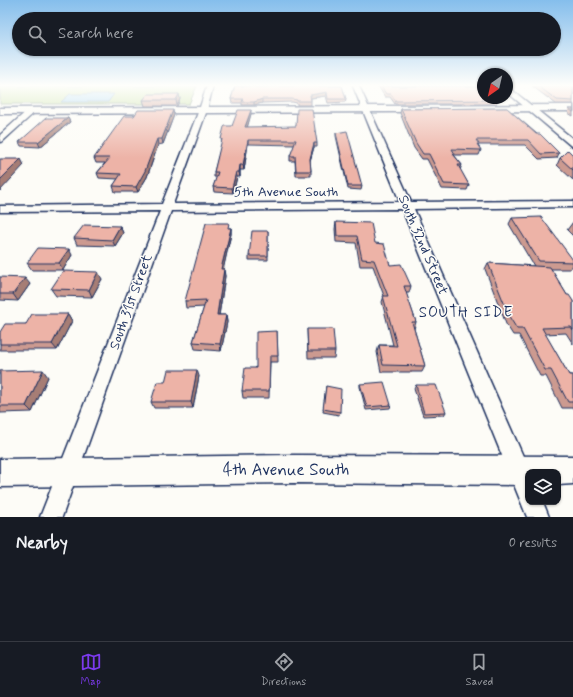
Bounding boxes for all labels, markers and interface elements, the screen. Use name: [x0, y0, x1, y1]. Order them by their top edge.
search box: [12, 12, 561, 56]
icon: search: [26, 23, 48, 45]
text: Search here: [58, 24, 134, 44]
north arrow: [477, 68, 513, 104]
street label: 5th Avenue South: [234, 183, 338, 201]
street label: South 32nd Street: [394, 192, 452, 298]
street label: South 31st Street: [105, 251, 157, 352]
district label: SOUTH SIDE: [419, 303, 513, 323]
street label: 4th Avenue South: [223, 459, 349, 481]
map controls: [525, 469, 561, 505]
button: layers: [525, 469, 561, 505]
text: Nearby: [16, 532, 68, 554]
text: 0 results: [509, 535, 557, 552]
tab: Map: [80, 651, 102, 689]
tab: Directions: [261, 651, 306, 689]
tab: Saved: [466, 651, 493, 689]

